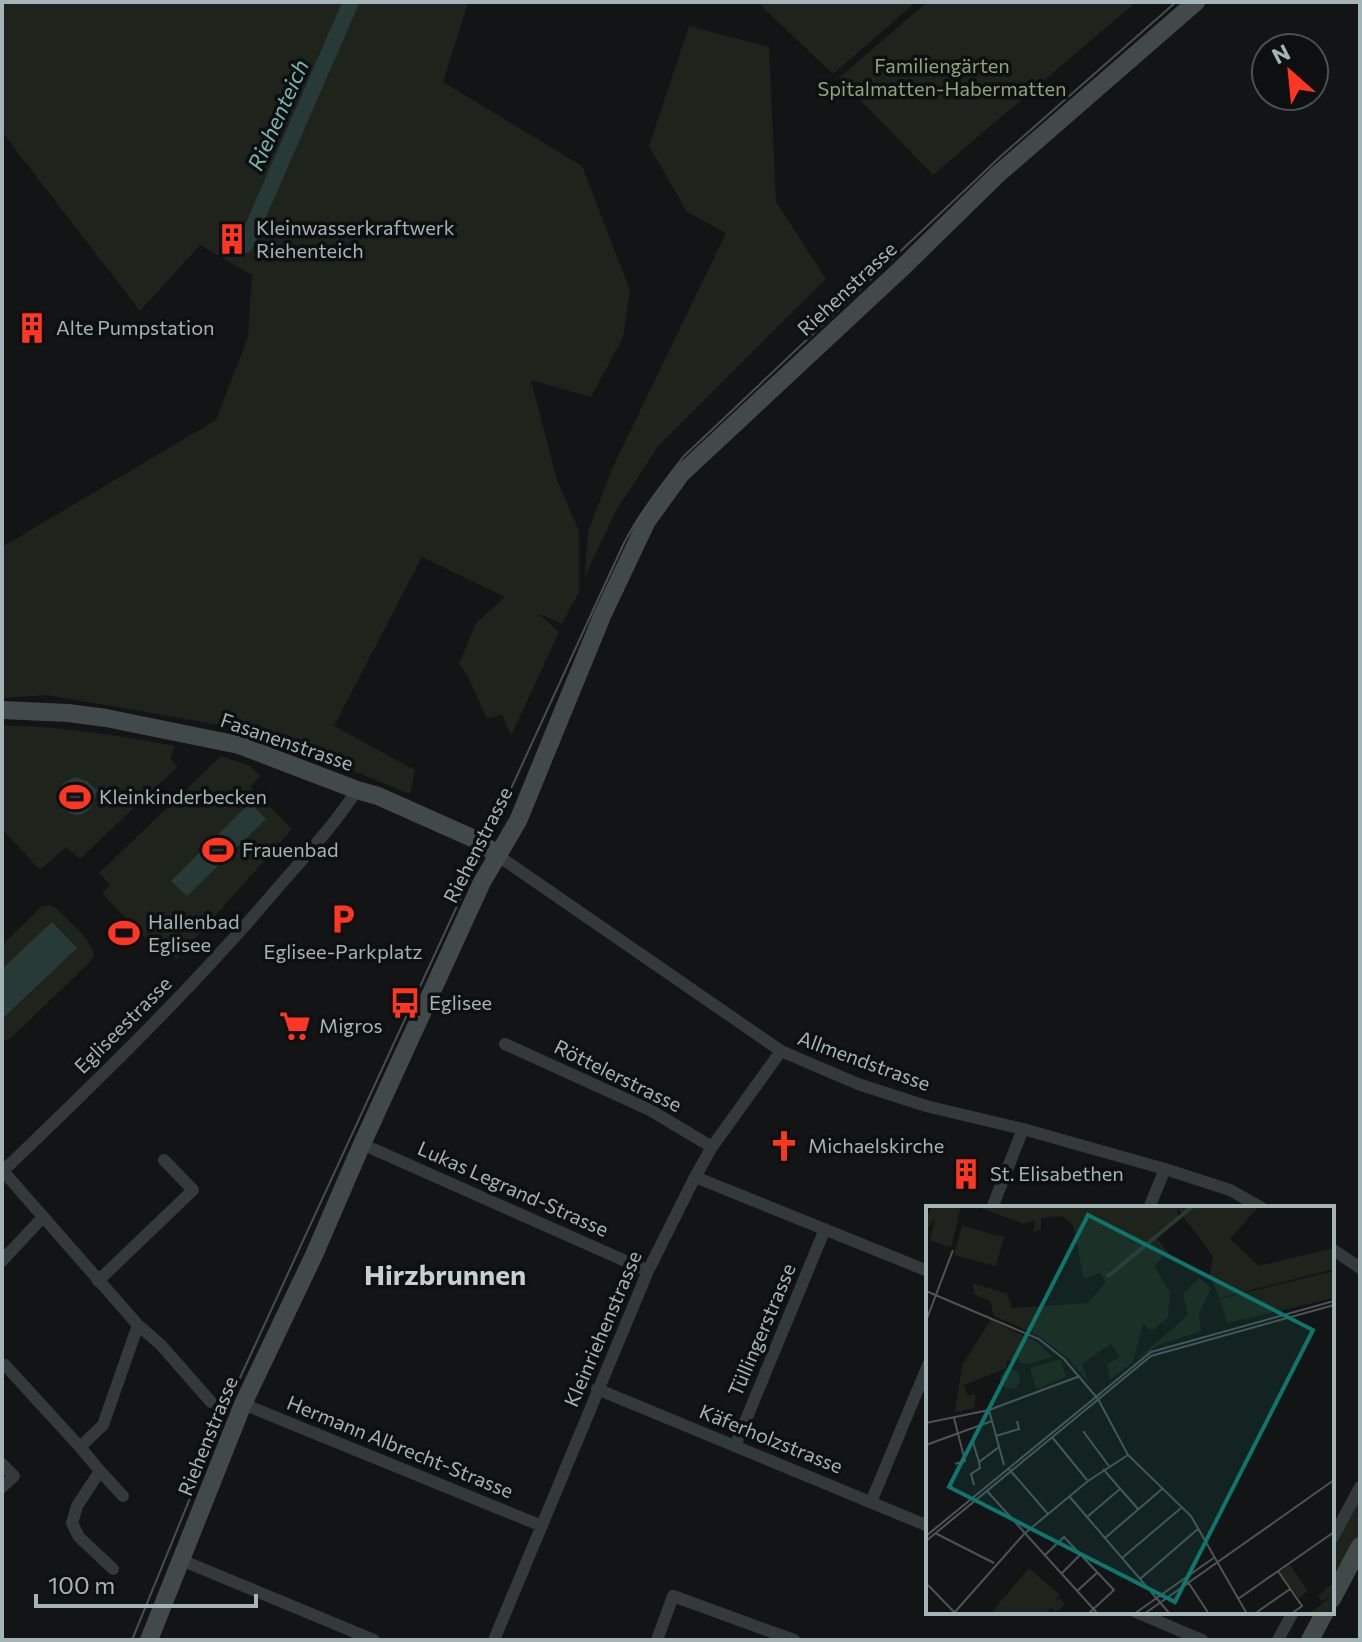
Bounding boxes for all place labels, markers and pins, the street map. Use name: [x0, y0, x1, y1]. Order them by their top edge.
place label: Kleinwasserkraftwerk Riehenteich: [256, 215, 455, 262]
building icon: Kleinwasserkraftwerk Riehenteich: [215, 222, 249, 256]
building icon: Alte Pumpstation: [15, 311, 49, 345]
place label: Alte Pumpstation: [56, 315, 215, 339]
sports icon: Kleinkinderbecken: [58, 780, 92, 814]
place label: Kleinkinderbecken: [99, 784, 267, 808]
sports icon: Frauenbad: [201, 833, 235, 867]
place label: Frauenbad: [242, 837, 338, 861]
parking icon: Eglisee-Parkplatz: [326, 902, 360, 936]
place label: Hallenbad Eglisee: [148, 909, 239, 956]
sports icon: Hallenbad Eglisee: [107, 916, 141, 950]
place label: Eglisee-Parkplatz: [264, 939, 423, 963]
bus stop icon: Eglisee: [388, 986, 422, 1020]
place label: Eglisee: [429, 990, 492, 1014]
supermarket icon: Migros: [278, 1009, 312, 1043]
place label: Migros: [319, 1013, 383, 1037]
church icon: Michaelskirche: [767, 1129, 801, 1163]
place label: Michaelskirche: [808, 1133, 944, 1157]
building icon: St. Elisabethen: [949, 1157, 983, 1191]
place label: St. Elisabethen: [990, 1161, 1124, 1185]

